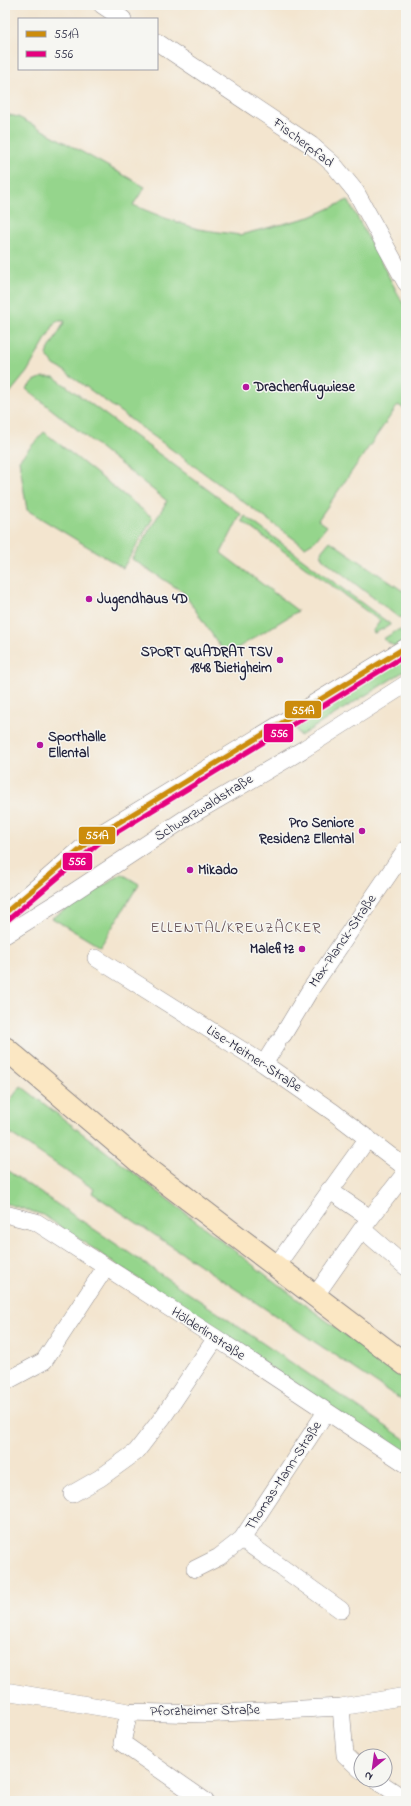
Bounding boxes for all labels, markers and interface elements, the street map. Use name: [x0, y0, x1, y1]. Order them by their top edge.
legend: [18, 18, 158, 70]
text: 551A: [54, 26, 79, 44]
text: 556: [54, 46, 74, 64]
street label: Fischerpfad: [267, 112, 338, 173]
place label: Drachenflugwiese: [253, 377, 356, 400]
marker: Drachenflugwiese: [241, 382, 251, 392]
place label: Jugendhaus 4D: [97, 589, 188, 612]
marker: Jugendhaus 4D: [84, 594, 94, 604]
place label: SPORT QUADRAT TSV 1848 Bietigheim: [141, 642, 272, 681]
marker: SPORT QUADRAT TSV 1848 Bietigheim: [275, 655, 285, 665]
line badge: 551A: [284, 700, 322, 719]
text: 551A: [292, 703, 315, 719]
line badge: 556: [263, 723, 294, 743]
text: 556: [270, 726, 288, 742]
place label: Sporthalle Ellental: [48, 727, 107, 764]
marker: Sporthalle Ellental: [35, 740, 45, 750]
street label: Schwarzwaldstraße: [150, 769, 258, 847]
place label: Pro Seniore Residenz Ellental: [258, 813, 355, 850]
line badge: 551A: [78, 826, 116, 845]
marker: Pro Seniore Residenz Ellental: [357, 826, 367, 836]
text: 551A: [86, 828, 109, 844]
line badge: 556: [62, 852, 93, 871]
text: 556: [68, 854, 86, 870]
place label: Mikado: [198, 860, 238, 881]
marker: Mikado: [185, 865, 195, 875]
street label: Max-Planck-Straße: [304, 890, 382, 992]
district label: ELLENTAL/KREUZÄCKER: [150, 917, 322, 939]
place label: Malefitz: [250, 939, 295, 960]
marker: Malefitz: [297, 944, 307, 954]
street label: Lise-Meitner-Straße: [202, 1020, 307, 1098]
street label: Hölderlinstraße: [167, 1302, 250, 1366]
street label: Thomas-Mann-Straße: [241, 1416, 328, 1535]
street label: Pforzheimer Straße: [150, 1700, 261, 1722]
north arrow: [353, 1748, 393, 1788]
text: N: [362, 1767, 376, 1785]

